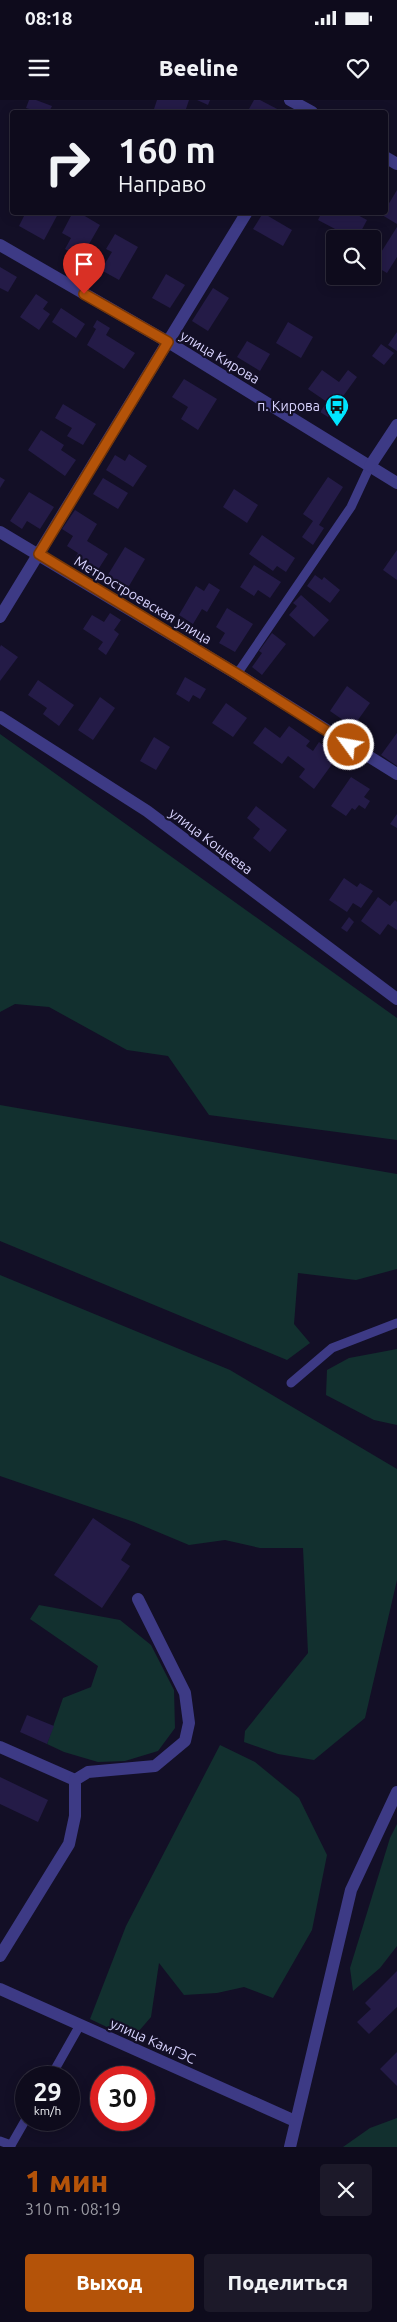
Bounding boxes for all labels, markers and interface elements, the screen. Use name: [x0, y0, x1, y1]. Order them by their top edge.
text: 08:18: [25, 7, 73, 29]
icon: menu: [25, 54, 53, 82]
icon: heart: [344, 54, 372, 82]
text: Beeline: [159, 55, 238, 80]
icon: right: [35, 130, 100, 195]
text: 160 m: [118, 130, 216, 170]
text: Направо: [118, 171, 206, 196]
map controls: [326, 230, 381, 285]
button: search: [326, 230, 381, 285]
pin: [63, 243, 105, 294]
icon: arrive: [70, 250, 98, 278]
street label: улица Кирова: [177, 327, 263, 387]
bus stop icon: п. Кирова: [324, 393, 350, 427]
place label: п. Кирова: [257, 398, 320, 414]
street label: Метростроевская улица: [72, 553, 214, 647]
position arrow: [322, 718, 374, 770]
street label: улица Кощеева: [166, 805, 256, 877]
street label: улица КамГЭС: [108, 2015, 199, 2067]
speed limit sign: 30: [90, 2066, 155, 2131]
text: 29: [33, 2078, 62, 2106]
text: km/h: [34, 2104, 61, 2117]
text: 1 мин: [25, 2164, 108, 2198]
button: close: [320, 2164, 372, 2216]
text: 310 m · 08:19: [25, 2200, 121, 2218]
button: Выход: [25, 2254, 194, 2312]
button: Поделиться: [204, 2254, 372, 2312]

